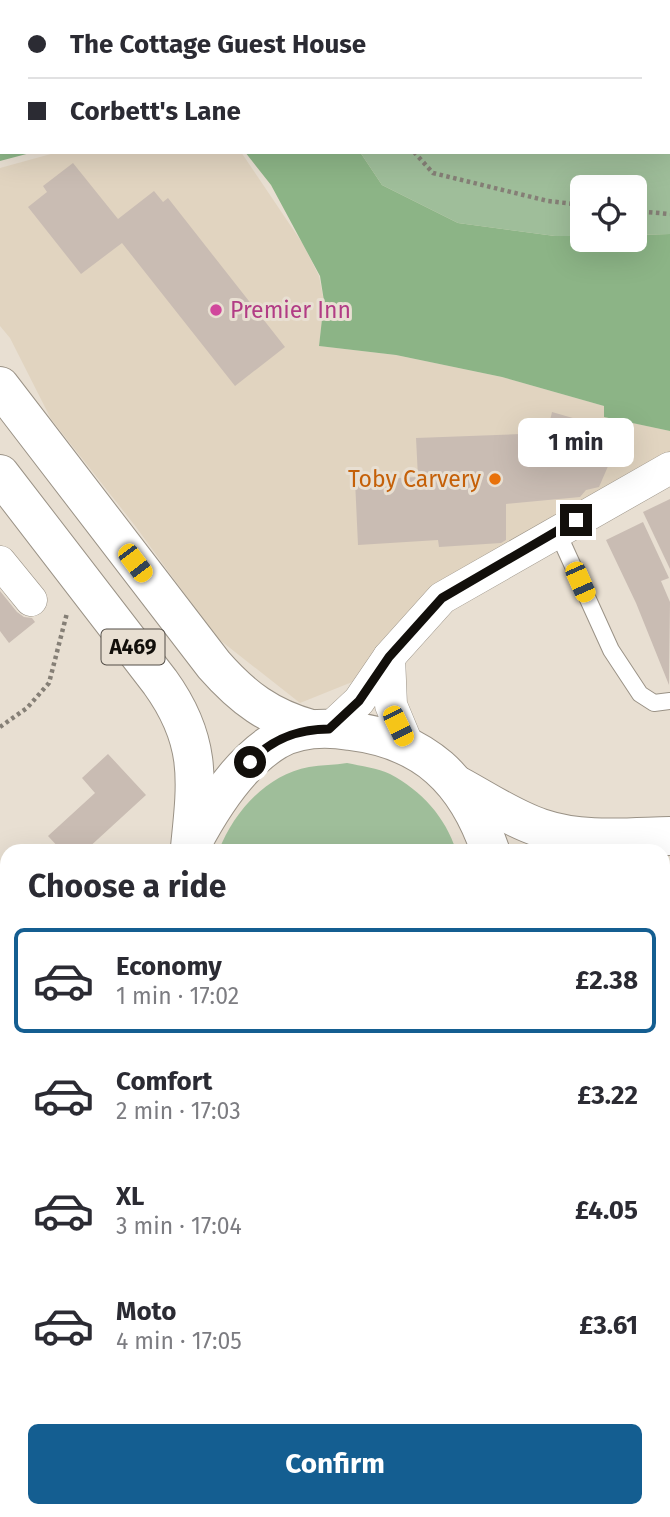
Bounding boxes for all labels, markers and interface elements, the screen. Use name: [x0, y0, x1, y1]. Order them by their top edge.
text: The Cottage Guest House: [70, 29, 366, 60]
text: Corbett's Lane: [70, 96, 241, 127]
map controls: [570, 175, 647, 252]
button: locate: [570, 175, 647, 252]
place label: Premier Inn: [230, 296, 351, 324]
marker: Premier Inn: [208, 302, 224, 318]
callout: 1 min: [518, 419, 634, 468]
text: 1 min: [548, 428, 604, 456]
place label: Toby Carvery: [348, 465, 482, 493]
marker: Toby Carvery: [487, 471, 503, 487]
route end: [560, 504, 592, 536]
car: [114, 540, 157, 586]
car: [562, 559, 599, 605]
road number: A469: [102, 630, 164, 664]
car: [380, 703, 417, 749]
route start: [234, 746, 266, 778]
text: Choose a ride: [28, 867, 226, 905]
icon: car: [32, 949, 95, 1012]
text: Economy: [116, 951, 222, 982]
text: £2.38: [575, 965, 638, 996]
text: 1 min · 17:02: [116, 982, 239, 1010]
icon: car: [32, 1064, 95, 1127]
text: Comfort: [116, 1066, 212, 1097]
text: £3.22: [577, 1080, 638, 1111]
text: 2 min · 17:03: [116, 1097, 241, 1125]
icon: car: [32, 1179, 95, 1242]
text: XL: [116, 1181, 144, 1212]
text: £4.05: [575, 1195, 638, 1226]
text: 3 min · 17:04: [116, 1212, 242, 1240]
icon: car: [32, 1294, 95, 1357]
text: Moto: [116, 1296, 176, 1327]
text: £3.61: [579, 1310, 638, 1341]
text: 4 min · 17:05: [116, 1327, 242, 1355]
button: Confirm: [28, 1424, 642, 1504]

